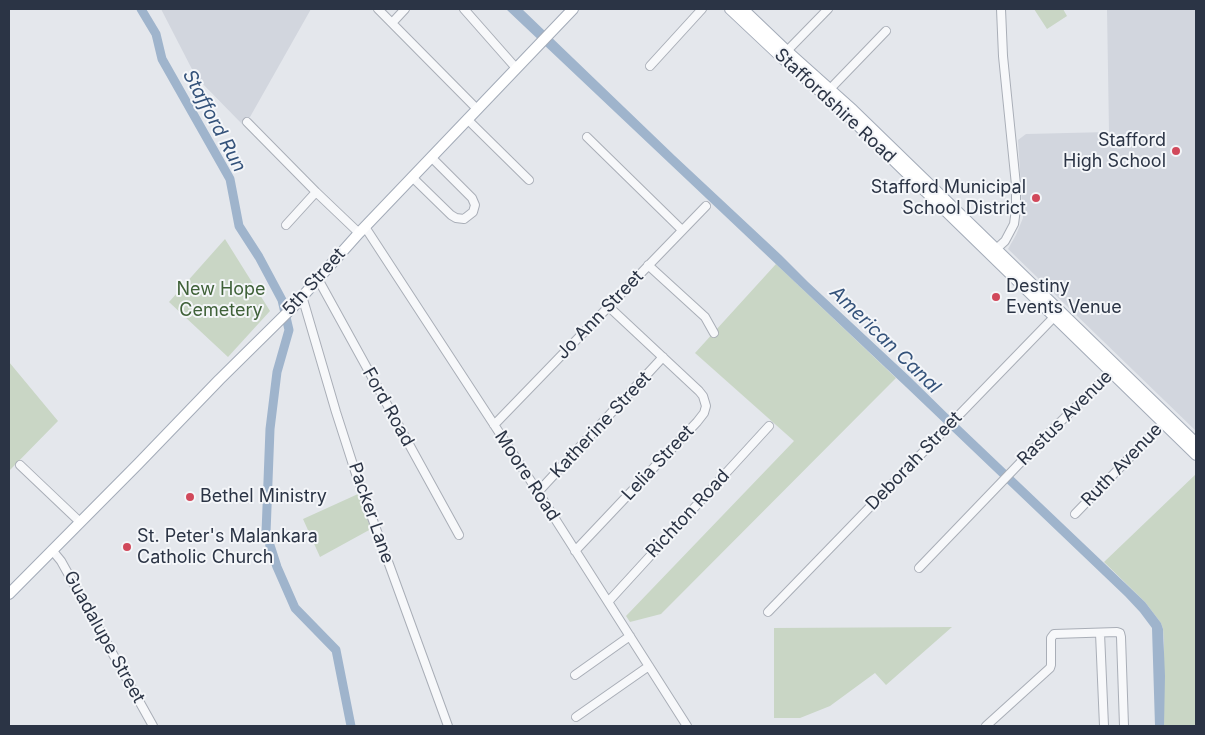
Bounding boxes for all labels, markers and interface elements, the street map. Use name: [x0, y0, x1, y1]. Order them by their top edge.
street label: Staffordshire Road: [770, 44, 900, 168]
water label: Stafford Run: [177, 66, 251, 176]
place label: Stafford High School: [1063, 130, 1166, 172]
marker: Stafford High School: [1170, 145, 1182, 157]
place label: Stafford Municipal School District: [871, 177, 1026, 220]
marker: Stafford Municipal School District: [1030, 192, 1042, 204]
street label: 5th Street: [278, 244, 350, 320]
street label: Jo Ann Street: [552, 266, 648, 364]
place label: Destiny Events Venue: [1006, 276, 1122, 318]
park label: New Hope Cemetery: [176, 279, 266, 322]
water label: American Canal: [825, 281, 945, 399]
marker: Destiny Events Venue: [990, 291, 1002, 303]
street label: Ford Road: [358, 364, 418, 450]
street label: Rastus Avenue: [1013, 366, 1117, 470]
street label: Katherine Street: [546, 367, 656, 483]
street label: Deborah Street: [862, 407, 966, 515]
street label: Ruth Avenue: [1077, 419, 1167, 511]
street label: Lelia Street: [618, 421, 698, 505]
street label: Moore Road: [490, 427, 564, 525]
street label: Packer Lane: [344, 460, 398, 566]
street label: Richton Road: [642, 465, 734, 563]
place label: Bethel Ministry: [200, 486, 327, 508]
marker: Bethel Ministry: [184, 491, 196, 503]
place label: St. Peter's Malankara Catholic Church: [137, 526, 318, 568]
marker: St. Peter's Malankara Catholic Church: [121, 541, 133, 553]
street label: Guadalupe Street: [59, 567, 149, 707]

